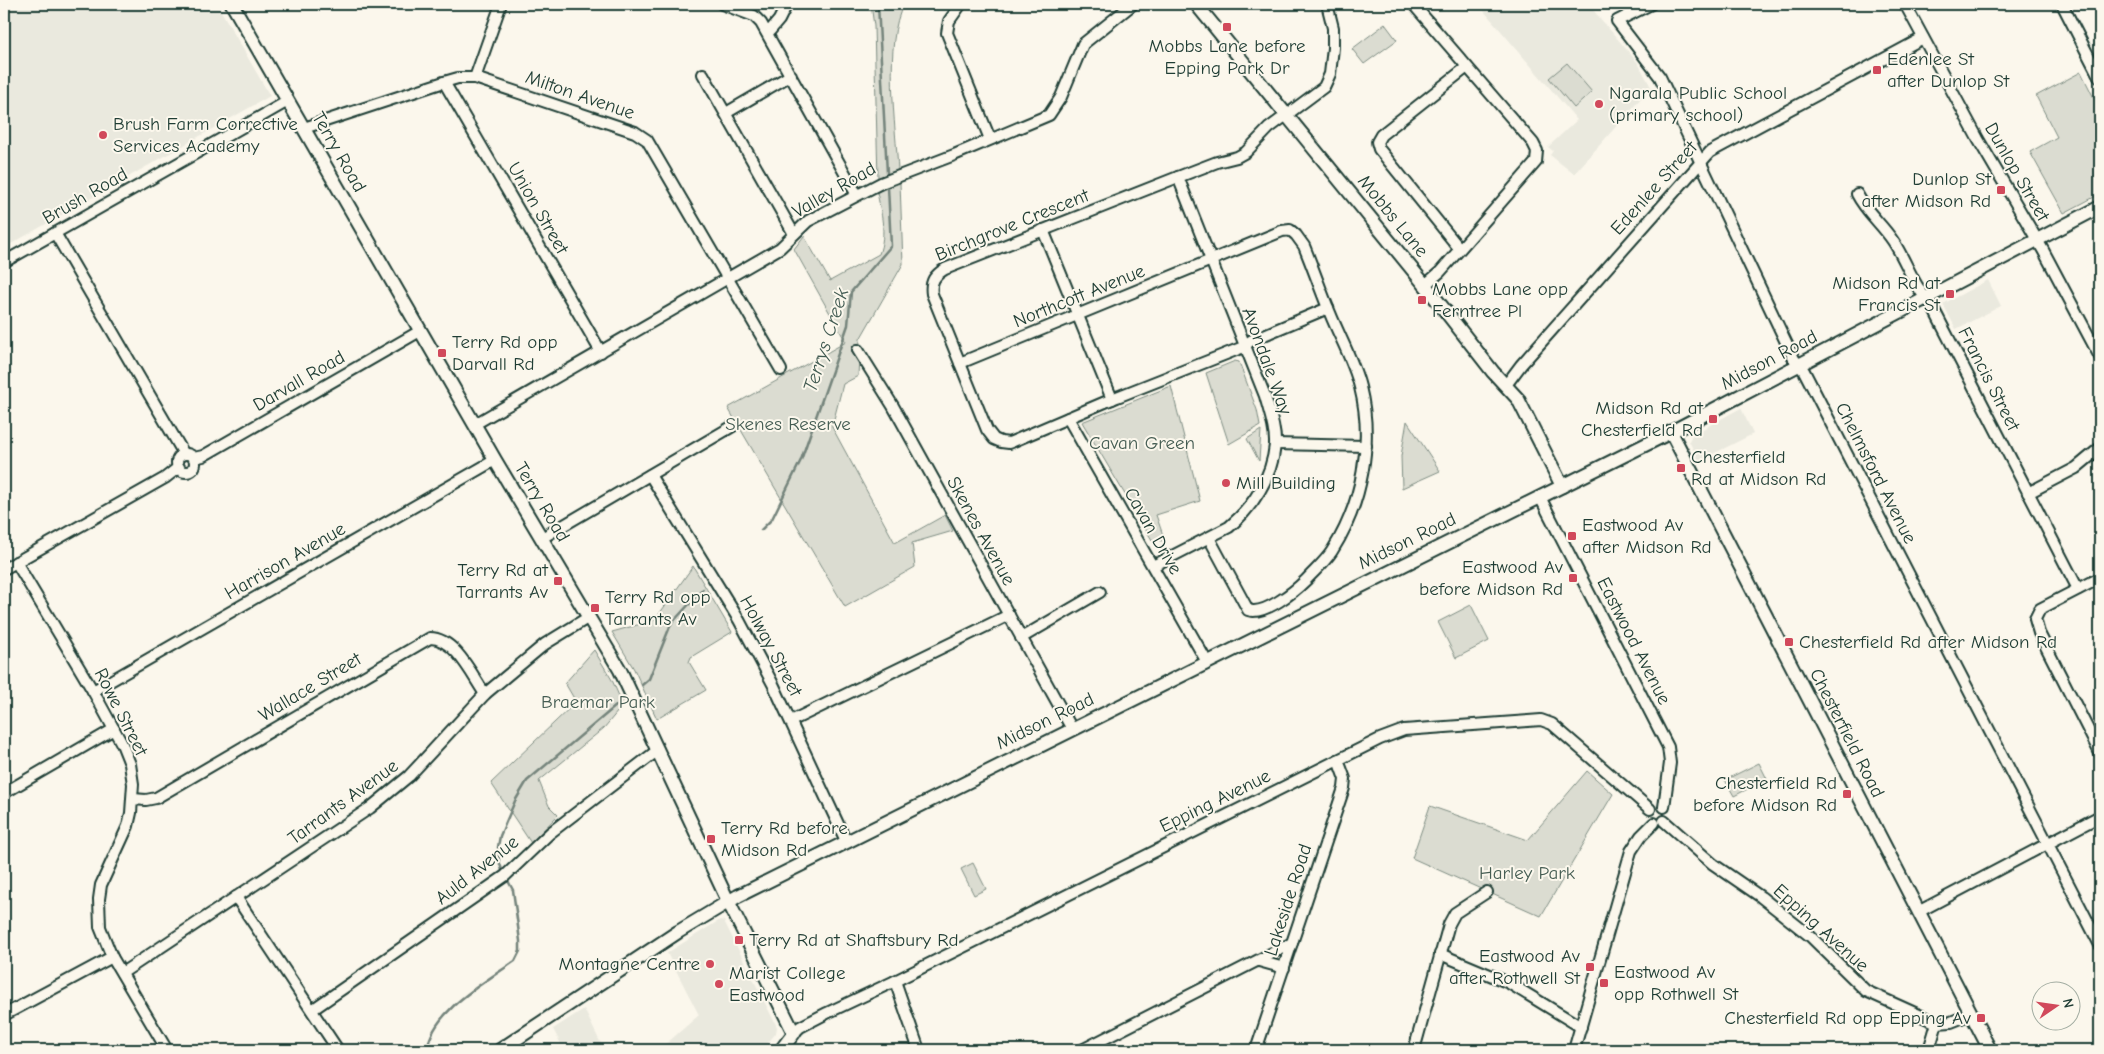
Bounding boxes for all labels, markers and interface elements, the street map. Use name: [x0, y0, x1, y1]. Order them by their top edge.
marker: Mobbs Lane before Epping Park Dr: [1221, 21, 1233, 33]
place label: Mobbs Lane before Epping Park Dr: [1148, 35, 1306, 79]
place label: Edenlee St after Dunlop St: [1887, 48, 2010, 92]
marker: Edenlee St after Dunlop St: [1871, 64, 1883, 76]
street label: Milton Avenue: [523, 66, 637, 124]
place label: Ngarala Public School (primary school): [1609, 82, 1787, 126]
marker: Ngarala Public School (primary school): [1593, 98, 1605, 110]
street label: Terry Road: [307, 108, 371, 196]
place label: Brush Farm Corrective Services Academy: [113, 113, 298, 157]
street label: Dunlop Street: [1980, 119, 2054, 226]
marker: Brush Farm Corrective Services Academy: [97, 129, 109, 141]
street label: Edenlee Street: [1606, 136, 1702, 239]
street label: Valley Road: [788, 157, 880, 223]
street label: Union Street: [503, 158, 573, 258]
street label: Brush Road: [39, 163, 131, 229]
place label: Dunlop St after Midson Rd: [1861, 168, 1992, 212]
street label: Mobbs Lane: [1353, 170, 1433, 262]
street label: Birchgrove Crescent: [932, 184, 1093, 266]
marker: Dunlop St after Midson Rd: [1995, 184, 2007, 196]
street label: Northcott Avenue: [1010, 260, 1148, 332]
place label: Midson Rd at Francis St: [1832, 272, 1941, 316]
place label: Mobbs Lane opp Ferntree Pl: [1432, 278, 1568, 322]
water label: Terrys Creek: [798, 285, 854, 395]
marker: Midson Rd at Francis St: [1944, 288, 1956, 300]
marker: Mobbs Lane opp Ferntree Pl: [1416, 294, 1428, 306]
street label: Avondale Way: [1237, 304, 1297, 418]
street label: Francis Street: [1953, 323, 2025, 435]
street label: Midson Road: [1717, 325, 1821, 395]
place label: Terry Rd opp Darvall Rd: [452, 331, 558, 375]
street label: Darvall Road: [249, 346, 349, 416]
marker: Terry Rd opp Darvall Rd: [436, 347, 448, 359]
place label: Midson Rd at Chesterfield Rd: [1581, 397, 1704, 441]
street label: Chelmsford Avenue: [1831, 399, 1921, 547]
park label: Skenes Reserve: [725, 413, 851, 435]
marker: Midson Rd at Chesterfield Rd: [1707, 413, 1719, 425]
park label: Cavan Green: [1089, 432, 1195, 454]
place label: Chesterfield Rd at Midson Rd: [1691, 446, 1826, 490]
street label: Terry Road: [510, 458, 574, 546]
marker: Chesterfield Rd at Midson Rd: [1675, 462, 1687, 474]
place label: Mill Building: [1236, 472, 1336, 494]
street label: Skenes Avenue: [942, 473, 1020, 589]
marker: Mill Building: [1220, 477, 1232, 489]
street label: Cavan Drive: [1119, 484, 1187, 578]
street label: Midson Road: [1355, 508, 1459, 574]
place label: Eastwood Av after Midson Rd: [1582, 514, 1712, 558]
street label: Harrison Avenue: [221, 518, 349, 604]
marker: Eastwood Av after Midson Rd: [1566, 530, 1578, 542]
place label: Eastwood Av before Midson Rd: [1419, 556, 1563, 600]
place label: Terry Rd at Tarrants Av: [456, 559, 549, 603]
marker: Eastwood Av before Midson Rd: [1567, 572, 1579, 584]
street label: Eastwood Avenue: [1592, 574, 1676, 708]
marker: Terry Rd at Tarrants Av: [552, 575, 564, 587]
place label: Terry Rd opp Tarrants Av: [605, 586, 711, 630]
street label: Holway Street: [735, 592, 807, 701]
marker: Terry Rd opp Tarrants Av: [589, 602, 601, 614]
place label: Chesterfield Rd after Midson Rd: [1799, 631, 2057, 653]
marker: Chesterfield Rd after Midson Rd: [1783, 636, 1795, 648]
street label: Wallace Street: [255, 647, 366, 726]
street label: Rowe Street: [90, 664, 153, 760]
street label: Chesterfield Road: [1805, 665, 1889, 801]
street label: Midson Road: [993, 688, 1097, 754]
park label: Braemar Park: [541, 691, 656, 713]
street label: Tarrants Avenue: [284, 755, 402, 849]
street label: Epping Avenue: [1156, 765, 1274, 837]
place label: Chesterfield Rd before Midson Rd: [1693, 772, 1837, 816]
marker: Chesterfield Rd before Midson Rd: [1841, 788, 1853, 800]
place label: Terry Rd before Midson Rd: [721, 817, 848, 861]
street label: Auld Avenue: [431, 831, 523, 909]
marker: Terry Rd before Midson Rd: [705, 833, 717, 845]
street label: Lakeside Road: [1260, 841, 1316, 959]
park label: Harley Park: [1479, 862, 1576, 884]
street label: Epping Avenue: [1769, 879, 1873, 977]
place label: Terry Rd at Shaftsbury Rd: [749, 929, 958, 951]
marker: Terry Rd at Shaftsbury Rd: [733, 934, 745, 946]
place label: Eastwood Av after Rothwell St: [1449, 945, 1581, 989]
place label: Montagne Centre: [559, 953, 700, 975]
marker: Montagne Centre: [704, 958, 716, 970]
marker: Eastwood Av after Rothwell St: [1584, 961, 1596, 973]
place label: Eastwood Av opp Rothwell St: [1614, 961, 1739, 1005]
place label: Marist College Eastwood: [729, 962, 845, 1006]
marker: Eastwood Av opp Rothwell St: [1598, 977, 1610, 989]
marker: Marist College Eastwood: [713, 978, 725, 990]
north arrow: [2032, 982, 2082, 1032]
text: N: [2059, 997, 2077, 1010]
place label: Chesterfield Rd opp Epping Av: [1724, 1007, 1971, 1029]
marker: Chesterfield Rd opp Epping Av: [1975, 1012, 1987, 1024]

